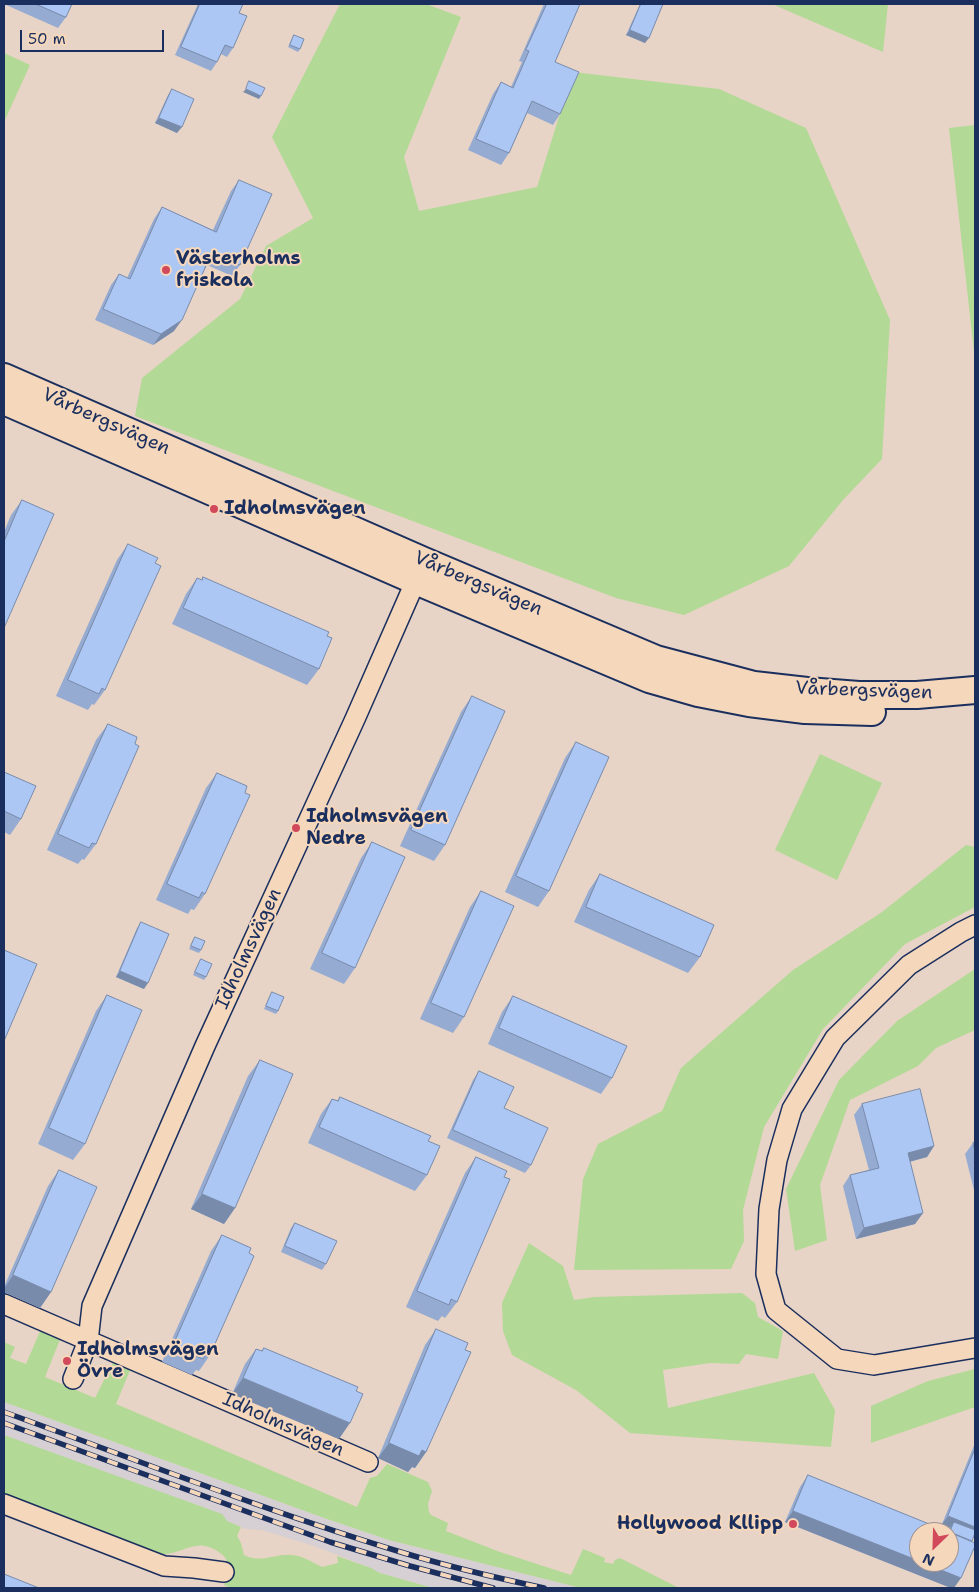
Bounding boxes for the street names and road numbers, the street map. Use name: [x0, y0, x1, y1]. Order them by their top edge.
street label: Vårbergsvägen: [39, 384, 173, 460]
street label: Vårbergsvägen: [410, 547, 546, 621]
street label: Vårbergsvägen: [795, 677, 933, 705]
street label: Idholmsvägen: [211, 885, 287, 1013]
street label: Idholmsvägen: [219, 1388, 347, 1462]

